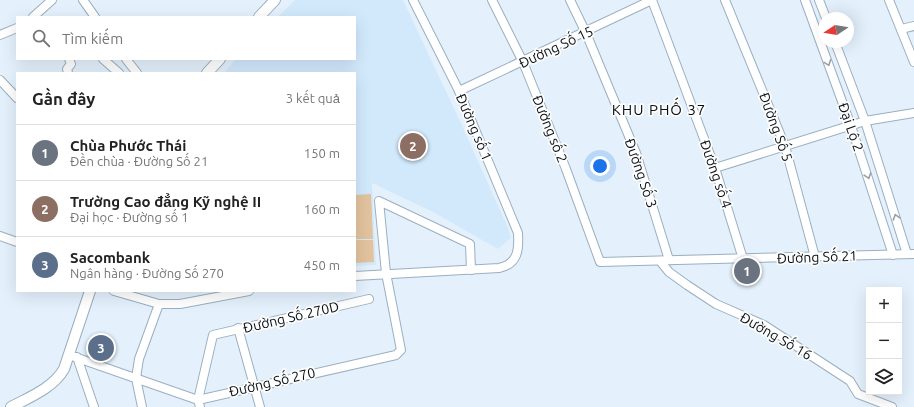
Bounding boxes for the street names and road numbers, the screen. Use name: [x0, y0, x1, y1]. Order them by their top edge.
street label: Đường Số 15: [515, 21, 596, 71]
street label: Đường Số 5: [756, 89, 798, 164]
street label: Đường số 1: [453, 90, 498, 163]
street label: Đường số 2: [529, 92, 573, 165]
street label: Đại Lộ 2: [835, 101, 867, 153]
street label: Đường Số 3: [622, 135, 663, 210]
street label: Đường số 4: [697, 137, 737, 210]
street label: Đường Số 21: [776, 245, 857, 266]
street label: Đường Số 270D: [241, 296, 341, 336]
street label: Đường Số 16: [737, 307, 816, 363]
street label: Đường Số 270: [227, 362, 317, 400]

